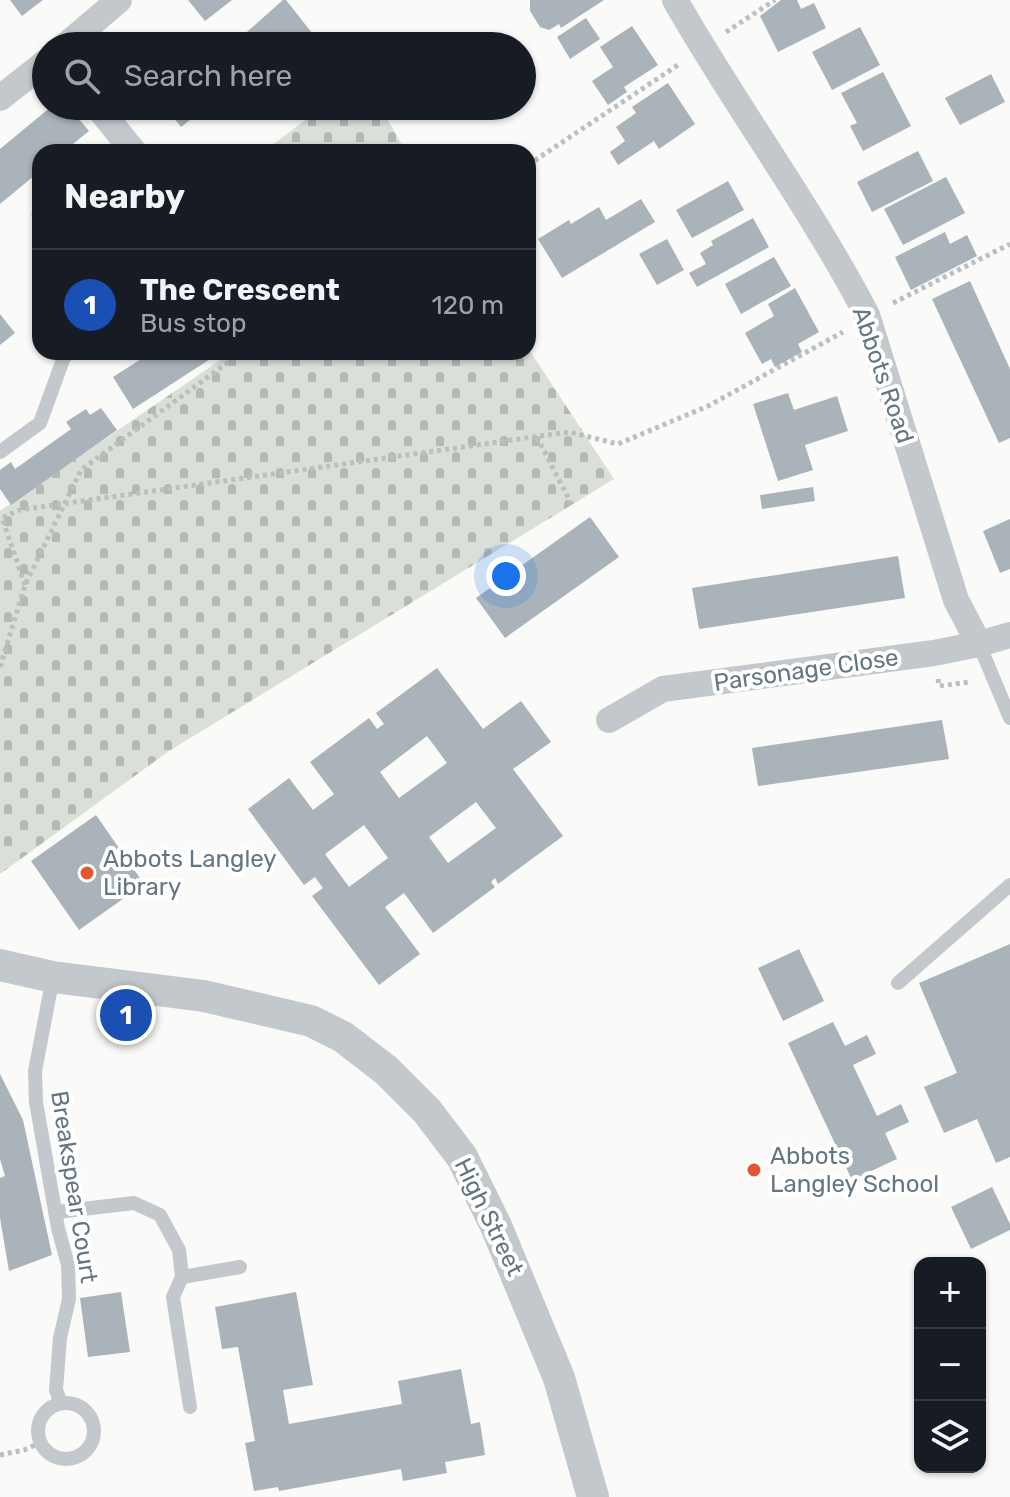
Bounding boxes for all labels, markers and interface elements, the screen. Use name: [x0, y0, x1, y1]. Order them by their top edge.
search box: [32, 32, 536, 120]
icon: search: [60, 54, 104, 98]
text: Search here: [124, 58, 292, 94]
text: Nearby: [64, 176, 185, 217]
text: The Crescent: [140, 272, 340, 308]
text: 1: [84, 290, 96, 321]
text: 120 m: [432, 290, 504, 321]
street label: Abbots Road: [847, 303, 919, 447]
text: Bus stop: [140, 308, 246, 339]
your location: [486, 556, 526, 596]
street label: Parsonage Close: [712, 643, 900, 697]
place label: Abbots Langley Library: [103, 845, 277, 901]
marker: Abbots Langley Library: [78, 864, 96, 882]
pin: 1: [100, 985, 152, 1045]
street label: Breakspear Court: [45, 1089, 103, 1285]
place label: Abbots Langley School: [770, 1142, 939, 1198]
street label: High Street: [449, 1154, 529, 1280]
marker: Abbots Langley School: [745, 1161, 763, 1179]
map controls: [914, 1257, 986, 1473]
button: +: [914, 1257, 986, 1329]
button: −: [914, 1329, 986, 1401]
button: layers: [914, 1401, 986, 1473]

